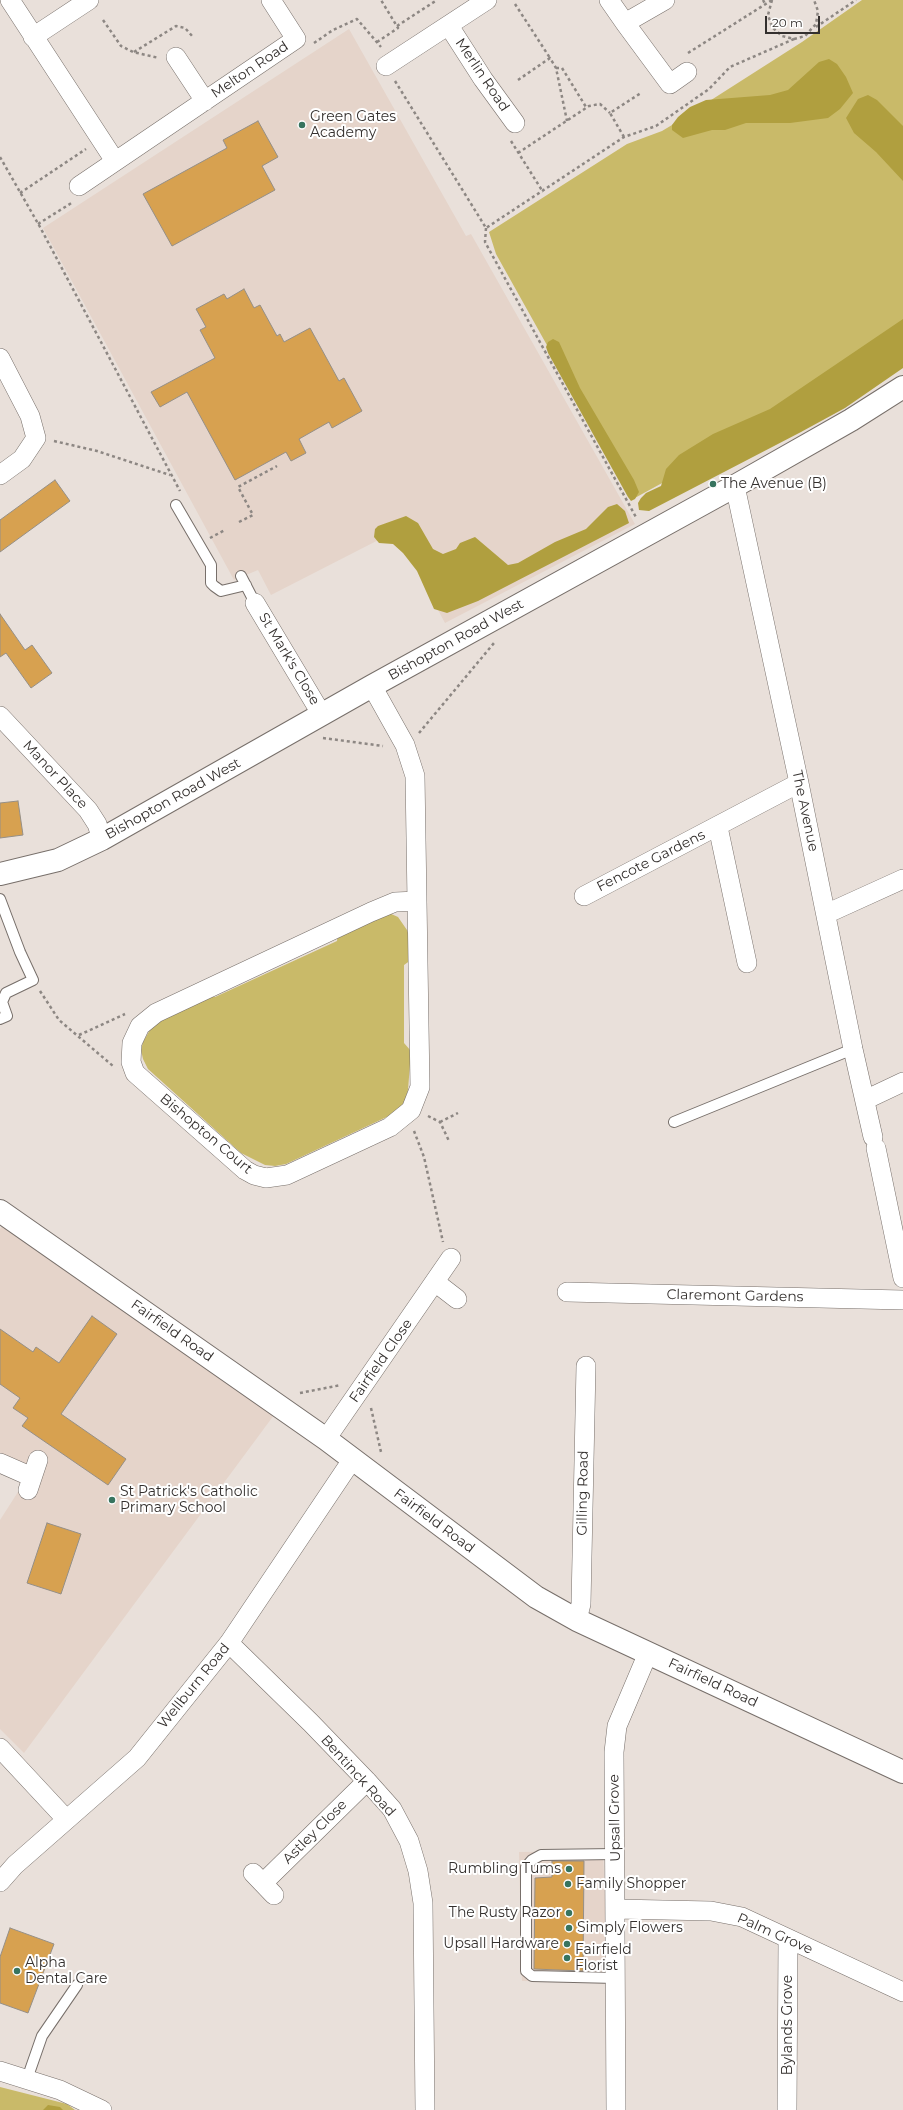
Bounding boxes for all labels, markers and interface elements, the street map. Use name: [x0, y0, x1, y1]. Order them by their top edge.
scale bar: [767, 8, 822, 34]
text: 20 m: [772, 15, 803, 30]
street label: Merlin Road: [451, 35, 513, 115]
street label: Melton Road: [208, 38, 292, 102]
place label: Green Gates Academy: [310, 109, 396, 142]
marker: Green Gates Academy: [297, 120, 307, 130]
place label: The Avenue (B): [721, 476, 827, 492]
marker: The Avenue (B): [708, 479, 718, 489]
street label: Bishopton Road West: [385, 596, 527, 684]
street label: St Mark's Close: [255, 610, 323, 708]
street label: Manor Place: [19, 737, 91, 813]
street label: Bishopton Road West: [102, 755, 244, 843]
street label: The Avenue: [788, 769, 822, 853]
street label: Fencote Gardens: [594, 826, 708, 896]
street label: Bishopton Court: [156, 1090, 256, 1178]
street label: Claremont Gardens: [666, 1286, 804, 1306]
street label: Fairfield Road: [127, 1296, 217, 1366]
street label: Fairfield Close: [346, 1316, 416, 1406]
street label: Gilling Road: [574, 1450, 592, 1536]
place label: St Patrick's Catholic Primary School: [120, 1484, 258, 1516]
street label: Fairfield Road: [390, 1485, 478, 1557]
marker: St Patrick's Catholic Primary School: [107, 1495, 117, 1505]
street label: Wellburn Road: [154, 1640, 234, 1732]
street label: Fairfield Road: [666, 1655, 760, 1711]
street label: Bentinck Road: [317, 1732, 399, 1820]
street label: Upsall Grove: [606, 1774, 624, 1862]
street label: Astley Close: [279, 1796, 351, 1868]
place label: Rumbling Tums: [448, 1861, 561, 1877]
marker: Rumbling Tums: [564, 1864, 574, 1874]
place label: Family Shopper: [576, 1876, 686, 1892]
marker: Family Shopper: [563, 1879, 573, 1889]
place label: The Rusty Razor: [449, 1905, 561, 1921]
marker: The Rusty Razor: [564, 1908, 574, 1918]
street label: Palm Grove: [735, 1910, 815, 1958]
place label: Simply Flowers: [577, 1920, 683, 1936]
marker: Simply Flowers: [564, 1923, 574, 1933]
place label: Upsall Hardware: [443, 1936, 559, 1952]
marker: Upsall Hardware: [562, 1939, 572, 1949]
place label: Fairfield Florist: [575, 1942, 632, 1974]
marker: Fairfield Florist: [562, 1953, 572, 1963]
place label: Alpha Dental Care: [25, 1955, 108, 1988]
marker: Alpha Dental Care: [12, 1966, 22, 1976]
street label: Bylands Grove: [780, 1975, 796, 2075]

